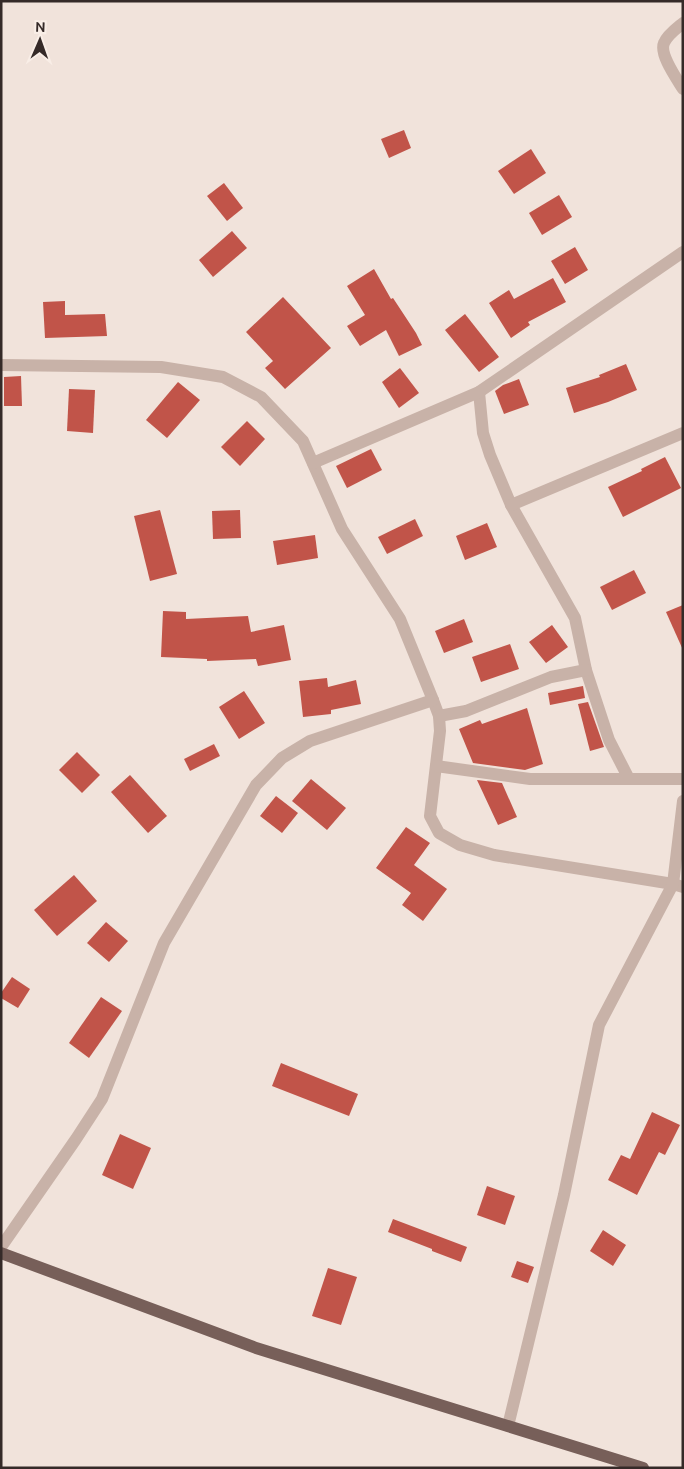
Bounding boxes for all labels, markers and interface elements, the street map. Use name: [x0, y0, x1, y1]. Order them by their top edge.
north arrow: [15, 15, 65, 65]
text: N: [35, 19, 46, 35]

